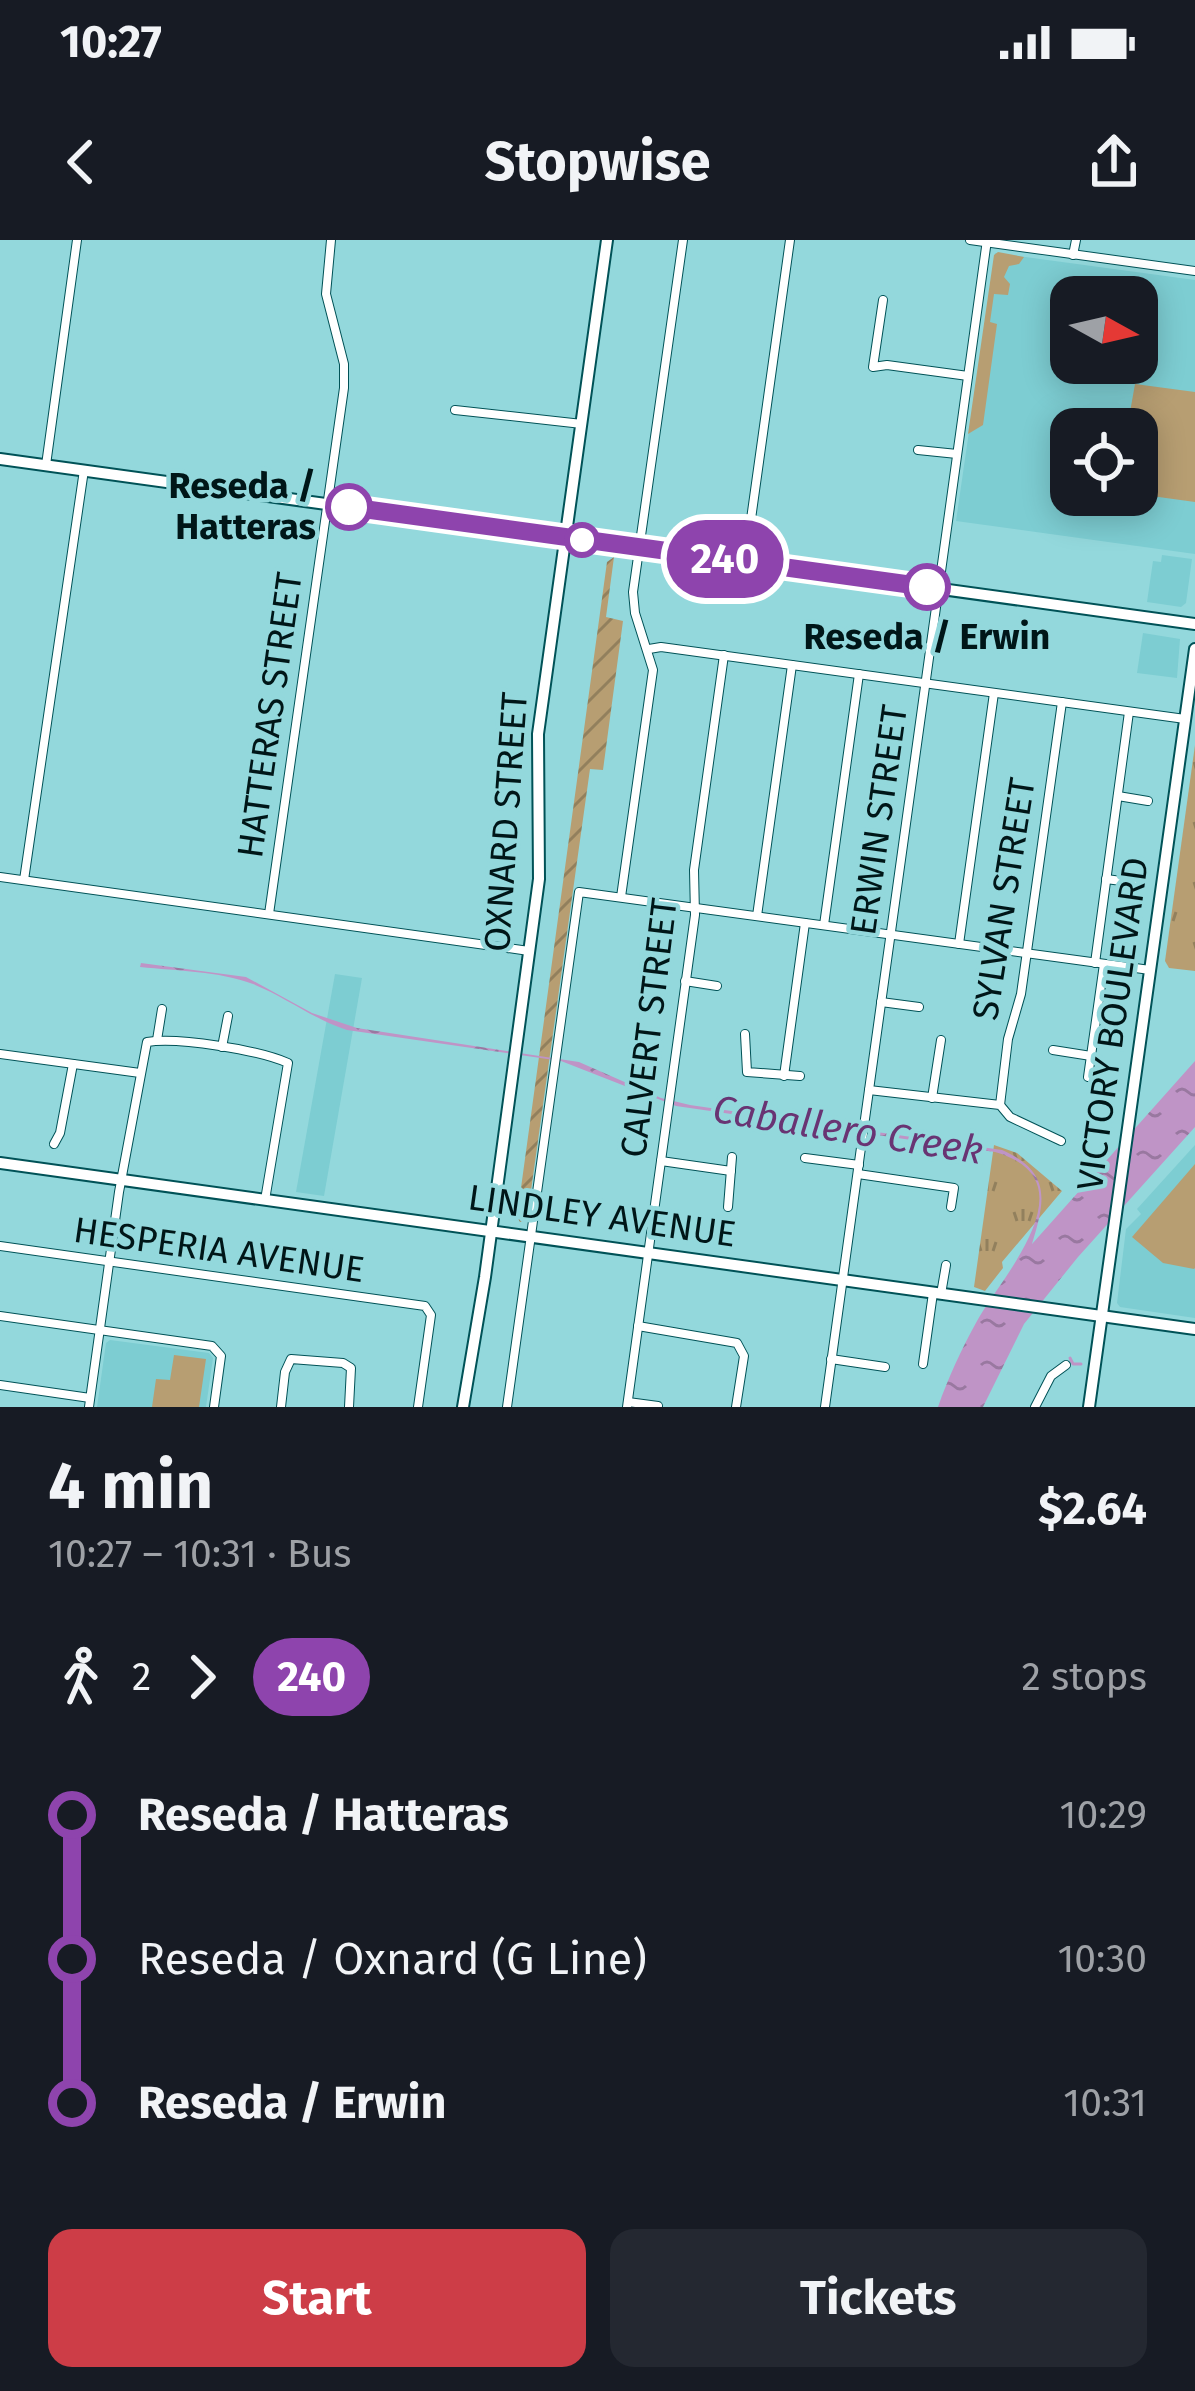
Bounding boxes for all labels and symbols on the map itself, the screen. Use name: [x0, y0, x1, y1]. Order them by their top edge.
north arrow: [1050, 276, 1158, 384]
place label: Reseda / Hatteras: [169, 464, 316, 549]
marker: Reseda / Hatteras: [327, 485, 371, 529]
line badge: 240: [656, 520, 794, 598]
unlabelled marker: [566, 524, 598, 556]
marker: Reseda / Erwin: [905, 565, 949, 609]
street label: HATTERAS STREET: [228, 569, 312, 861]
place label: Reseda / Erwin: [804, 615, 1050, 659]
street label: OXNARD STREET: [475, 690, 537, 953]
street label: ERWIN STREET: [841, 702, 917, 938]
street label: SYLVAN STREET: [963, 774, 1045, 1023]
street label: VICTORY BOULEVARD: [1068, 855, 1158, 1193]
street label: CALVERT STREET: [611, 896, 687, 1160]
water label: Caballero Creek: [710, 1086, 986, 1174]
street label: LINDLEY AVENUE: [465, 1175, 739, 1257]
street label: HESPERIA AVENUE: [71, 1208, 367, 1292]

